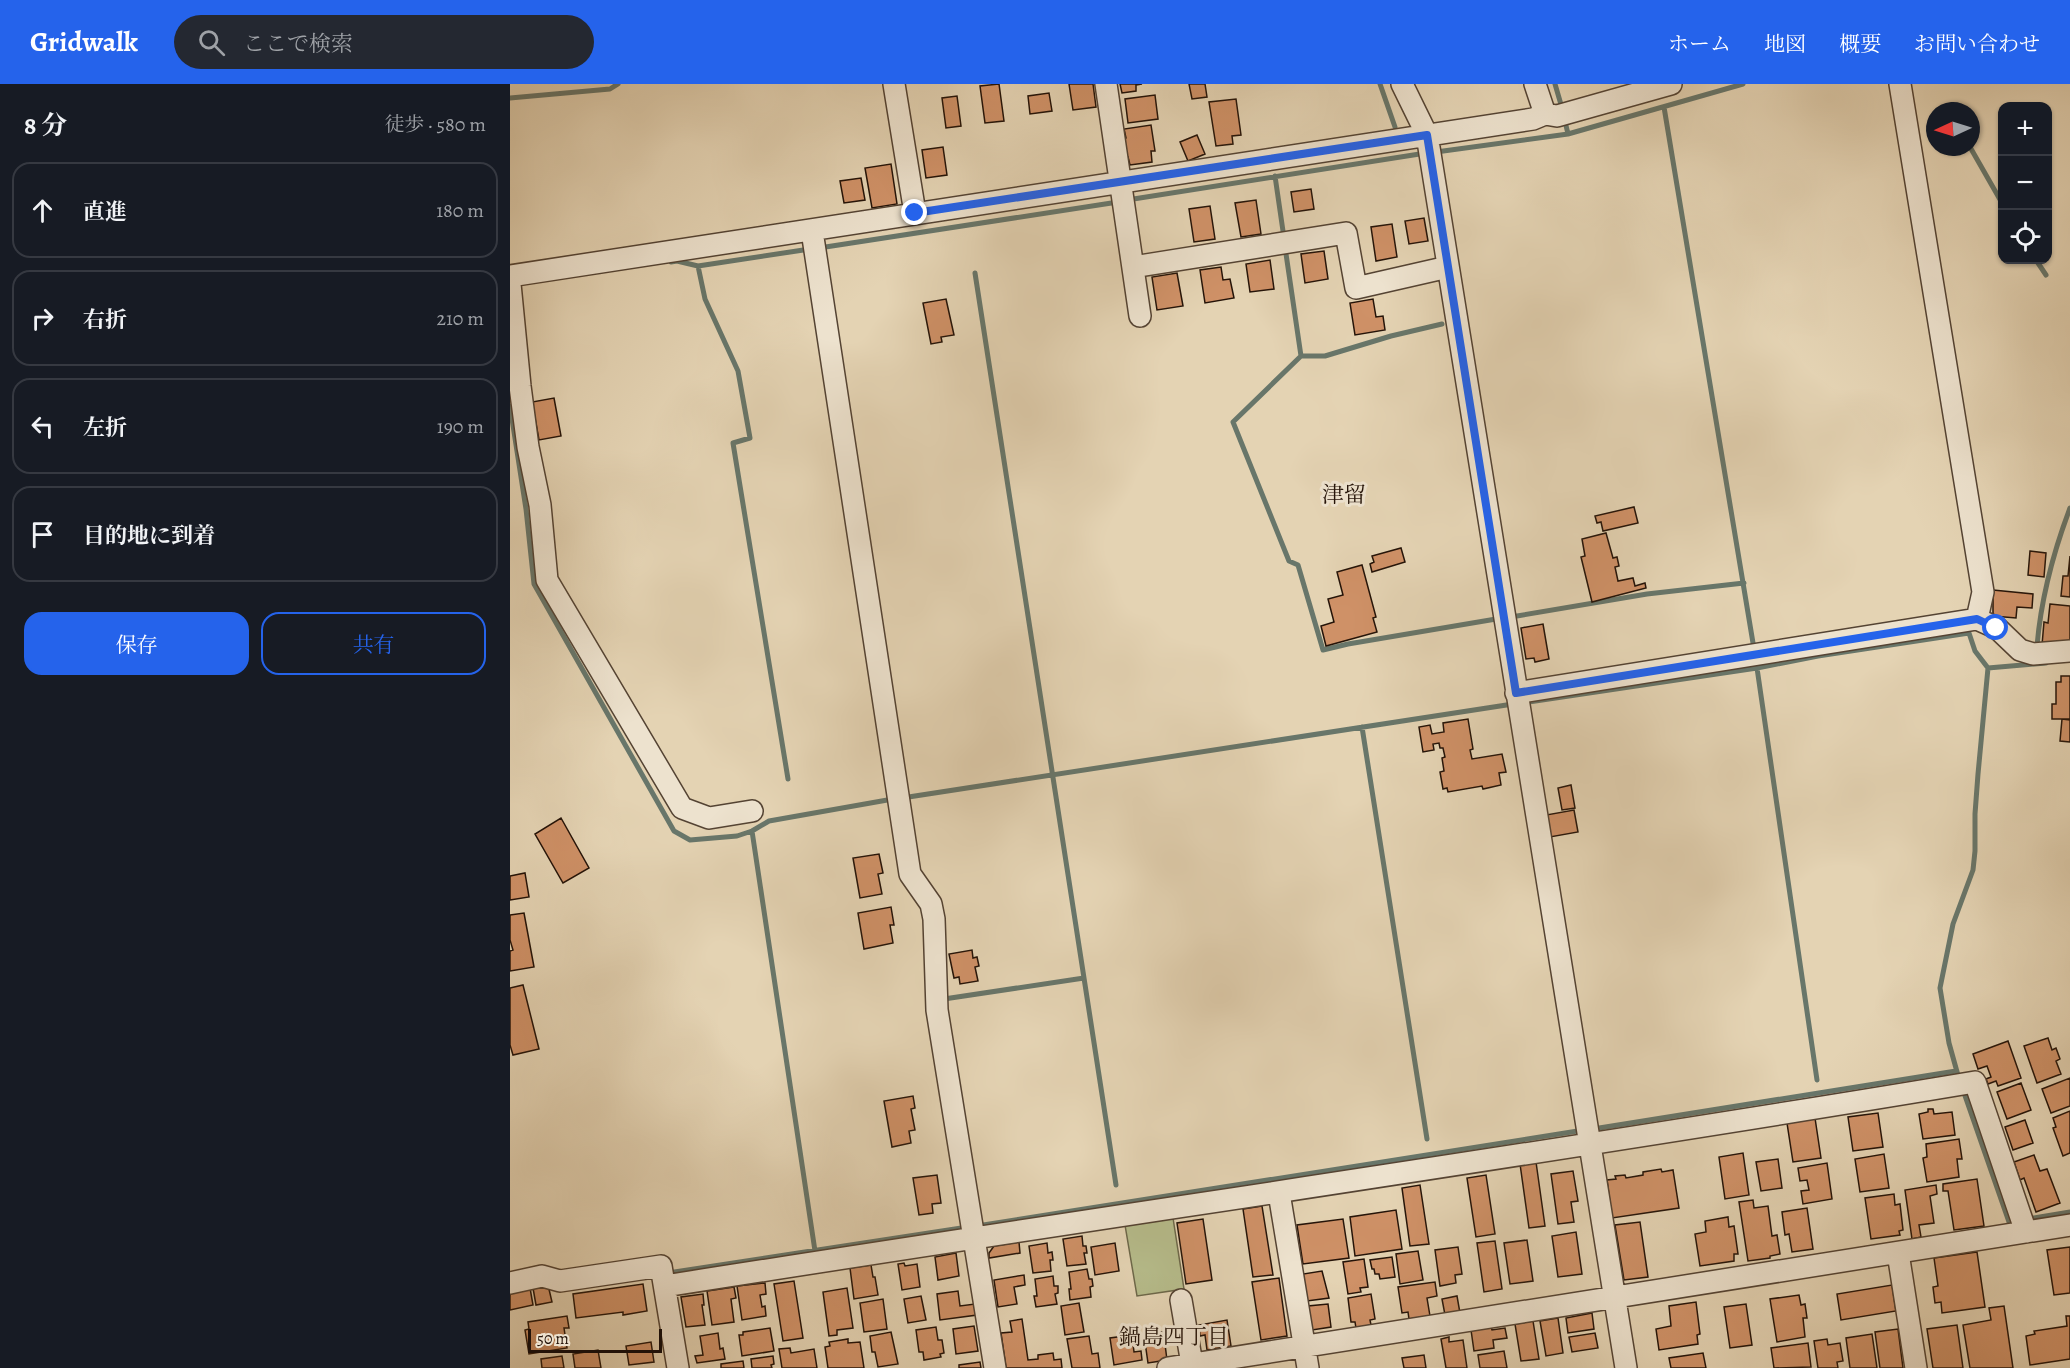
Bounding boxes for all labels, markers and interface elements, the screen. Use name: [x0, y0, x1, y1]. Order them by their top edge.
search box: [174, 15, 594, 69]
text: Gridwalk: [30, 23, 138, 61]
icon: search: [195, 26, 228, 59]
text: ここで検索: [243, 29, 353, 59]
text: ホーム: [1668, 30, 1731, 58]
text: 地図: [1764, 30, 1806, 58]
text: 概要: [1839, 30, 1881, 58]
text: お問い合わせ: [1914, 30, 2040, 58]
north arrow: [1926, 102, 1980, 156]
map controls: [1998, 102, 2052, 264]
button: +: [1998, 102, 2052, 156]
text: 8 分: [24, 108, 67, 143]
text: 徒歩 · 580 m: [385, 111, 486, 138]
button: −: [1998, 156, 2052, 210]
icon: ahead: [26, 194, 59, 227]
text: 直進: [83, 197, 127, 227]
text: 180 m: [436, 197, 484, 224]
route end: [901, 199, 927, 225]
button: locate: [1998, 210, 2052, 264]
icon: right: [26, 302, 59, 335]
text: 右折: [83, 305, 127, 335]
text: 210 m: [436, 305, 484, 332]
icon: left: [26, 410, 59, 443]
text: 左折: [83, 413, 127, 443]
text: 190 m: [437, 413, 484, 440]
district label: 津留: [1322, 480, 1366, 510]
icon: arrive: [26, 518, 59, 551]
text: 目的地に到着: [83, 521, 215, 551]
button: 保存: [24, 612, 249, 675]
button: 共有: [261, 612, 486, 675]
route start: [1982, 614, 2008, 640]
district label: 鍋島四丁目: [1119, 1322, 1229, 1352]
scale bar: [528, 1326, 662, 1354]
text: 50 m: [537, 1328, 569, 1350]

